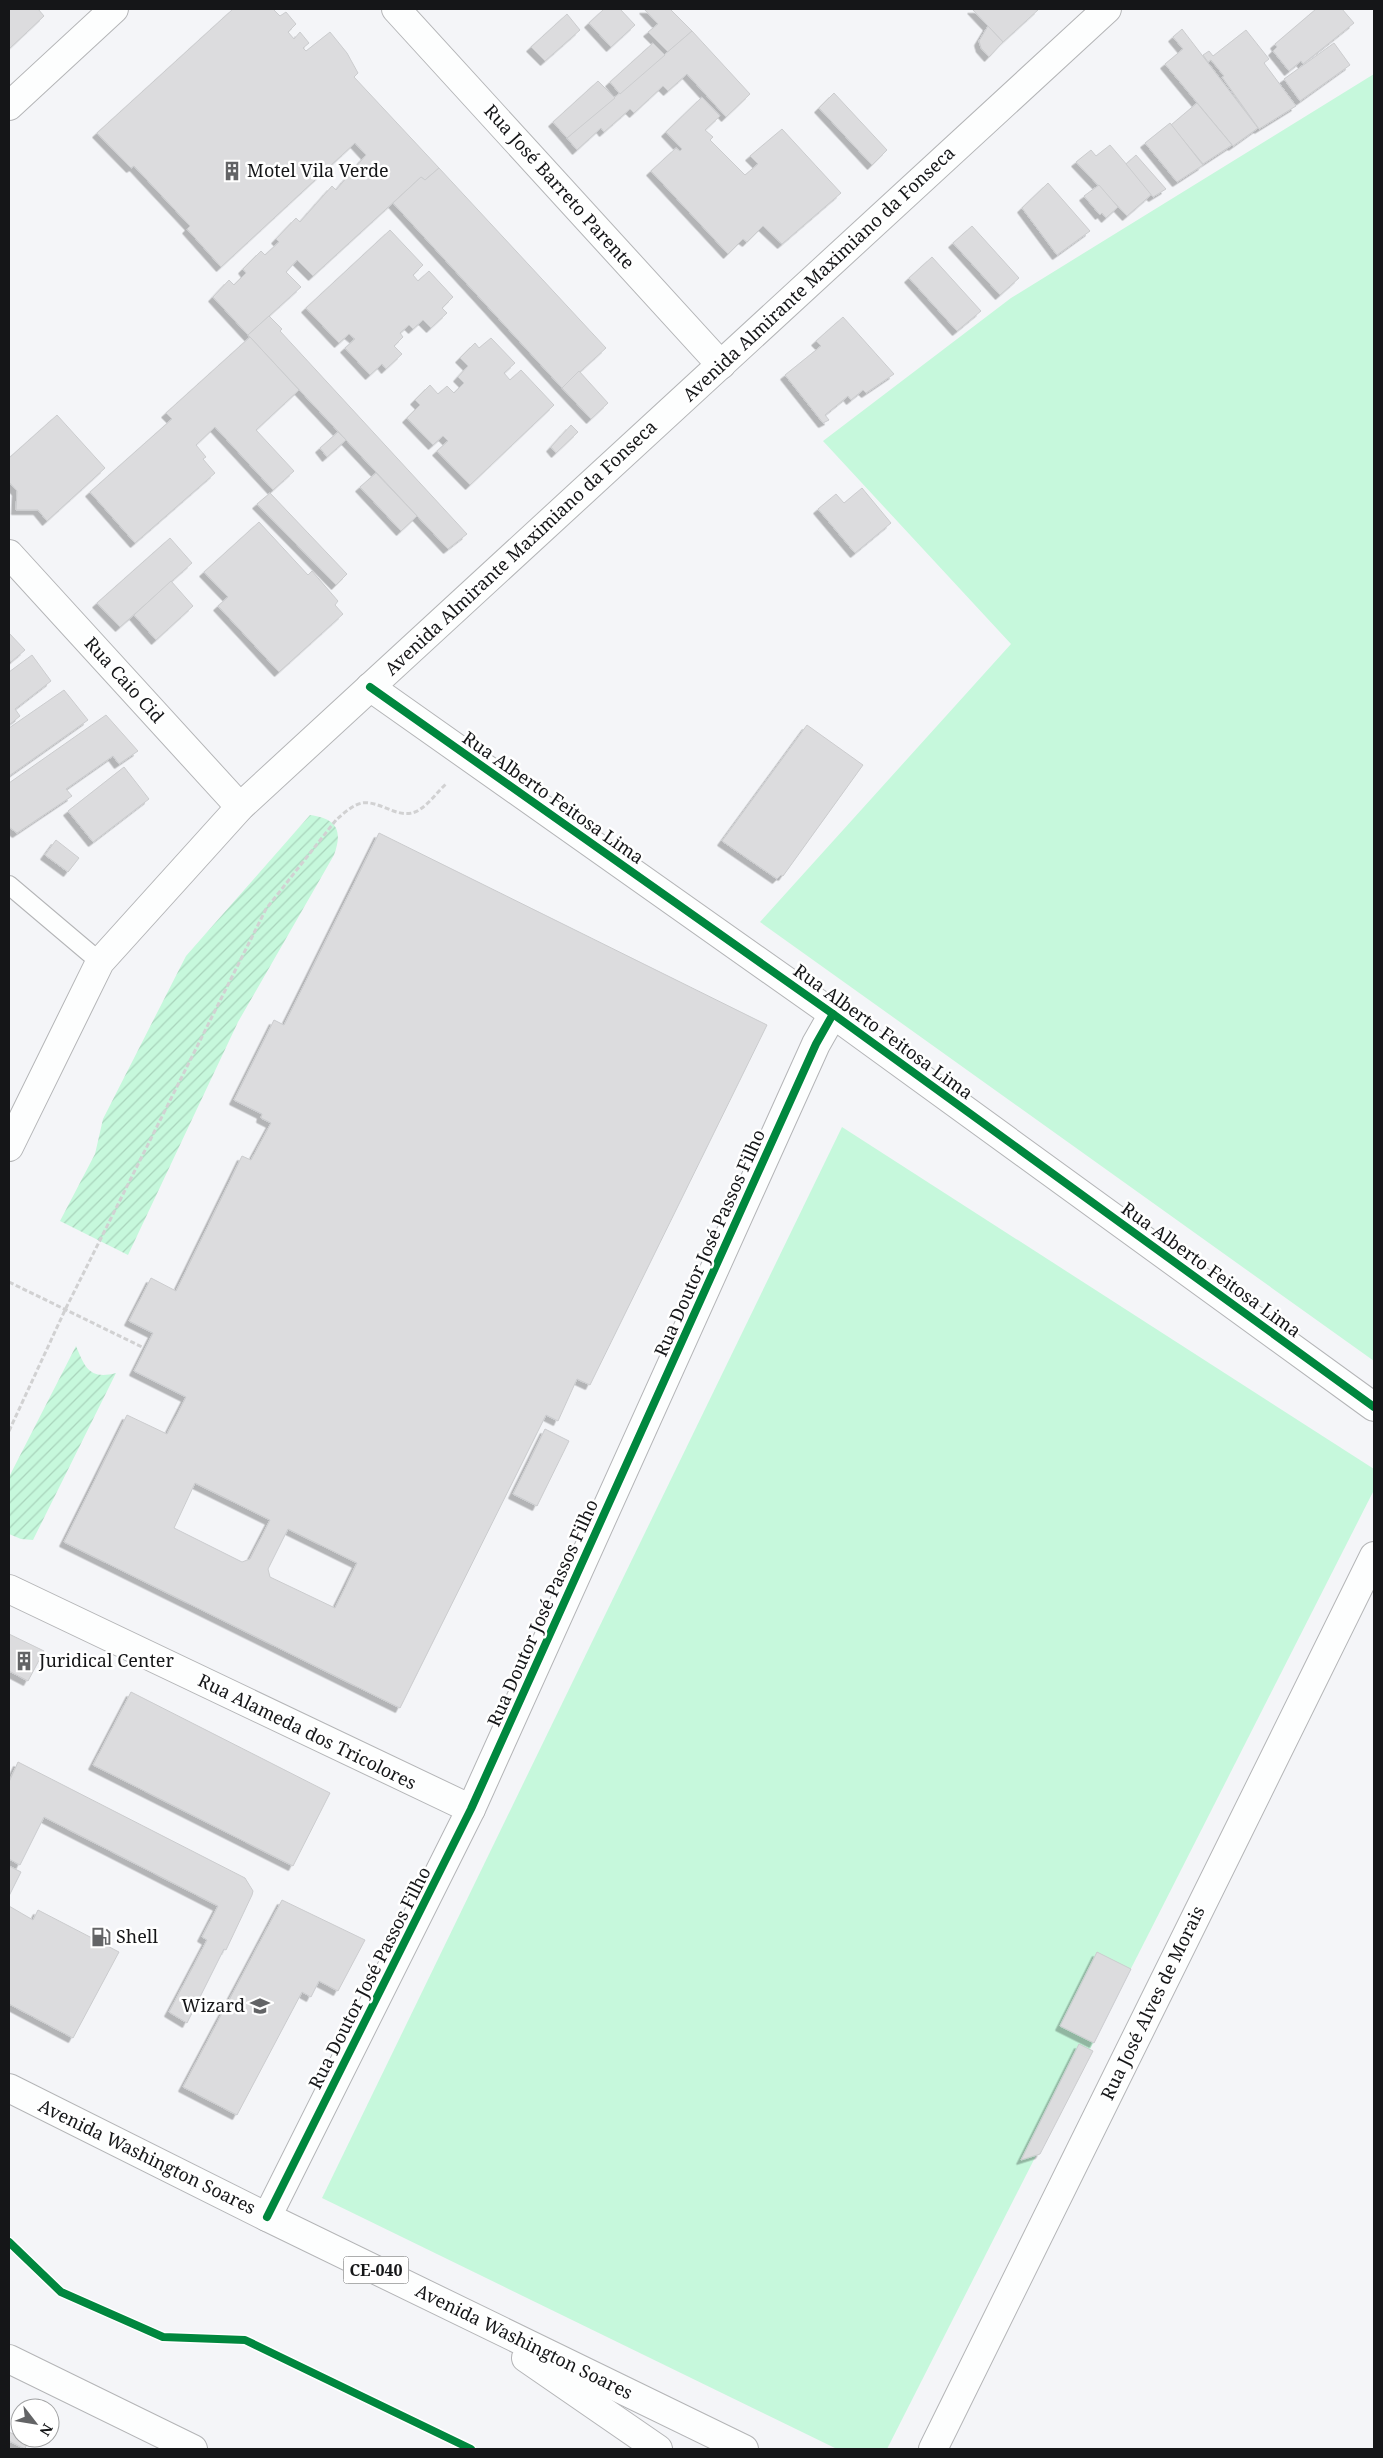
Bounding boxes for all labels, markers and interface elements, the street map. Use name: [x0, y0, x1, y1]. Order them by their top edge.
street label: Rua José Barreto Parente: [479, 99, 640, 274]
street label: Avenida Almirante Maximiano da Fonseca: [677, 140, 960, 406]
place label: Motel Vila Verde: [247, 158, 389, 182]
building icon: Motel Vila Verde: [221, 160, 243, 182]
street label: Avenida Almirante Maximiano da Fonseca: [379, 414, 662, 680]
street label: Rua Caio Cid: [80, 631, 170, 727]
street label: Rua Alberto Feitosa Lima: [458, 725, 649, 869]
street label: Rua Alberto Feitosa Lima: [789, 958, 978, 1104]
street label: Rua Doutor José Passos Filho: [648, 1125, 770, 1360]
street label: Rua Alberto Feitosa Lima: [1117, 1196, 1306, 1342]
street label: Rua Doutor José Passos Filho: [481, 1495, 603, 1730]
place label: Juridical Center: [38, 1648, 174, 1672]
building icon: Juridical Center: [13, 1650, 35, 1672]
street label: Rua Alameda dos Tricolores: [194, 1668, 421, 1794]
street label: Rua Doutor José Passos Filho: [303, 1862, 436, 2093]
street label: Rua José Alves de Morais: [1095, 1901, 1210, 2104]
place label: Shell: [116, 1924, 158, 1948]
fuel station icon: Shell: [90, 1926, 112, 1948]
place label: Wizard: [182, 1993, 245, 2017]
school or university icon: Wizard: [249, 1995, 271, 2017]
street label: Avenida Washington Soares: [35, 2093, 260, 2219]
road number: CE-040: [344, 2256, 408, 2284]
street label: Avenida Washington Soares: [412, 2278, 637, 2404]
north arrow: [10, 2398, 60, 2448]
text: N: [36, 2420, 58, 2440]

